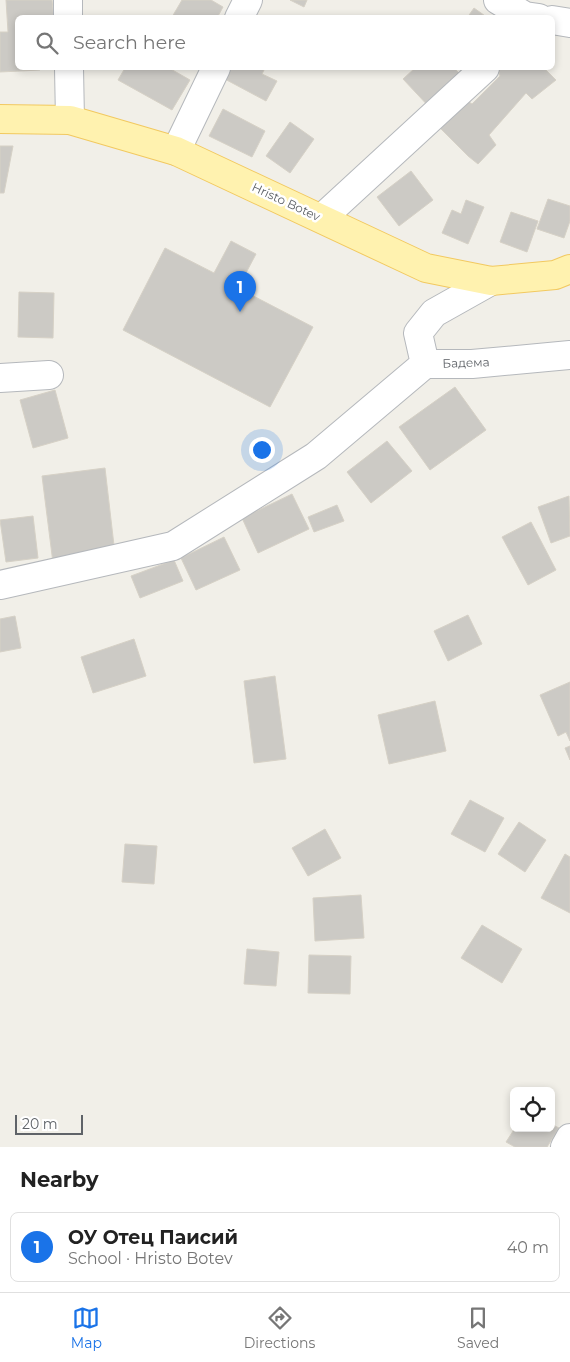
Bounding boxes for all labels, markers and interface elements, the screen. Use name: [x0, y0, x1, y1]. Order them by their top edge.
search box: [15, 15, 555, 70]
icon: search: [33, 29, 61, 57]
text: Search here: [73, 31, 186, 54]
street label: Hristo Botev: [250, 179, 323, 224]
pin: 1: [224, 271, 256, 312]
street label: Бадема: [442, 354, 490, 371]
your location: [249, 437, 275, 463]
map controls: [510, 1087, 555, 1132]
button: locate: [510, 1087, 555, 1132]
scale bar: [15, 1112, 82, 1135]
text: 20 m: [22, 1115, 58, 1133]
text: Nearby: [20, 1167, 99, 1192]
text: ОУ Отец Паисий: [68, 1226, 238, 1249]
text: 1: [34, 1238, 40, 1257]
text: 40 m: [507, 1238, 549, 1257]
text: School · Hristo Botev: [68, 1249, 233, 1268]
tab: Map: [71, 1304, 102, 1352]
tab: Directions: [244, 1304, 315, 1352]
tab: Saved: [457, 1304, 499, 1352]

